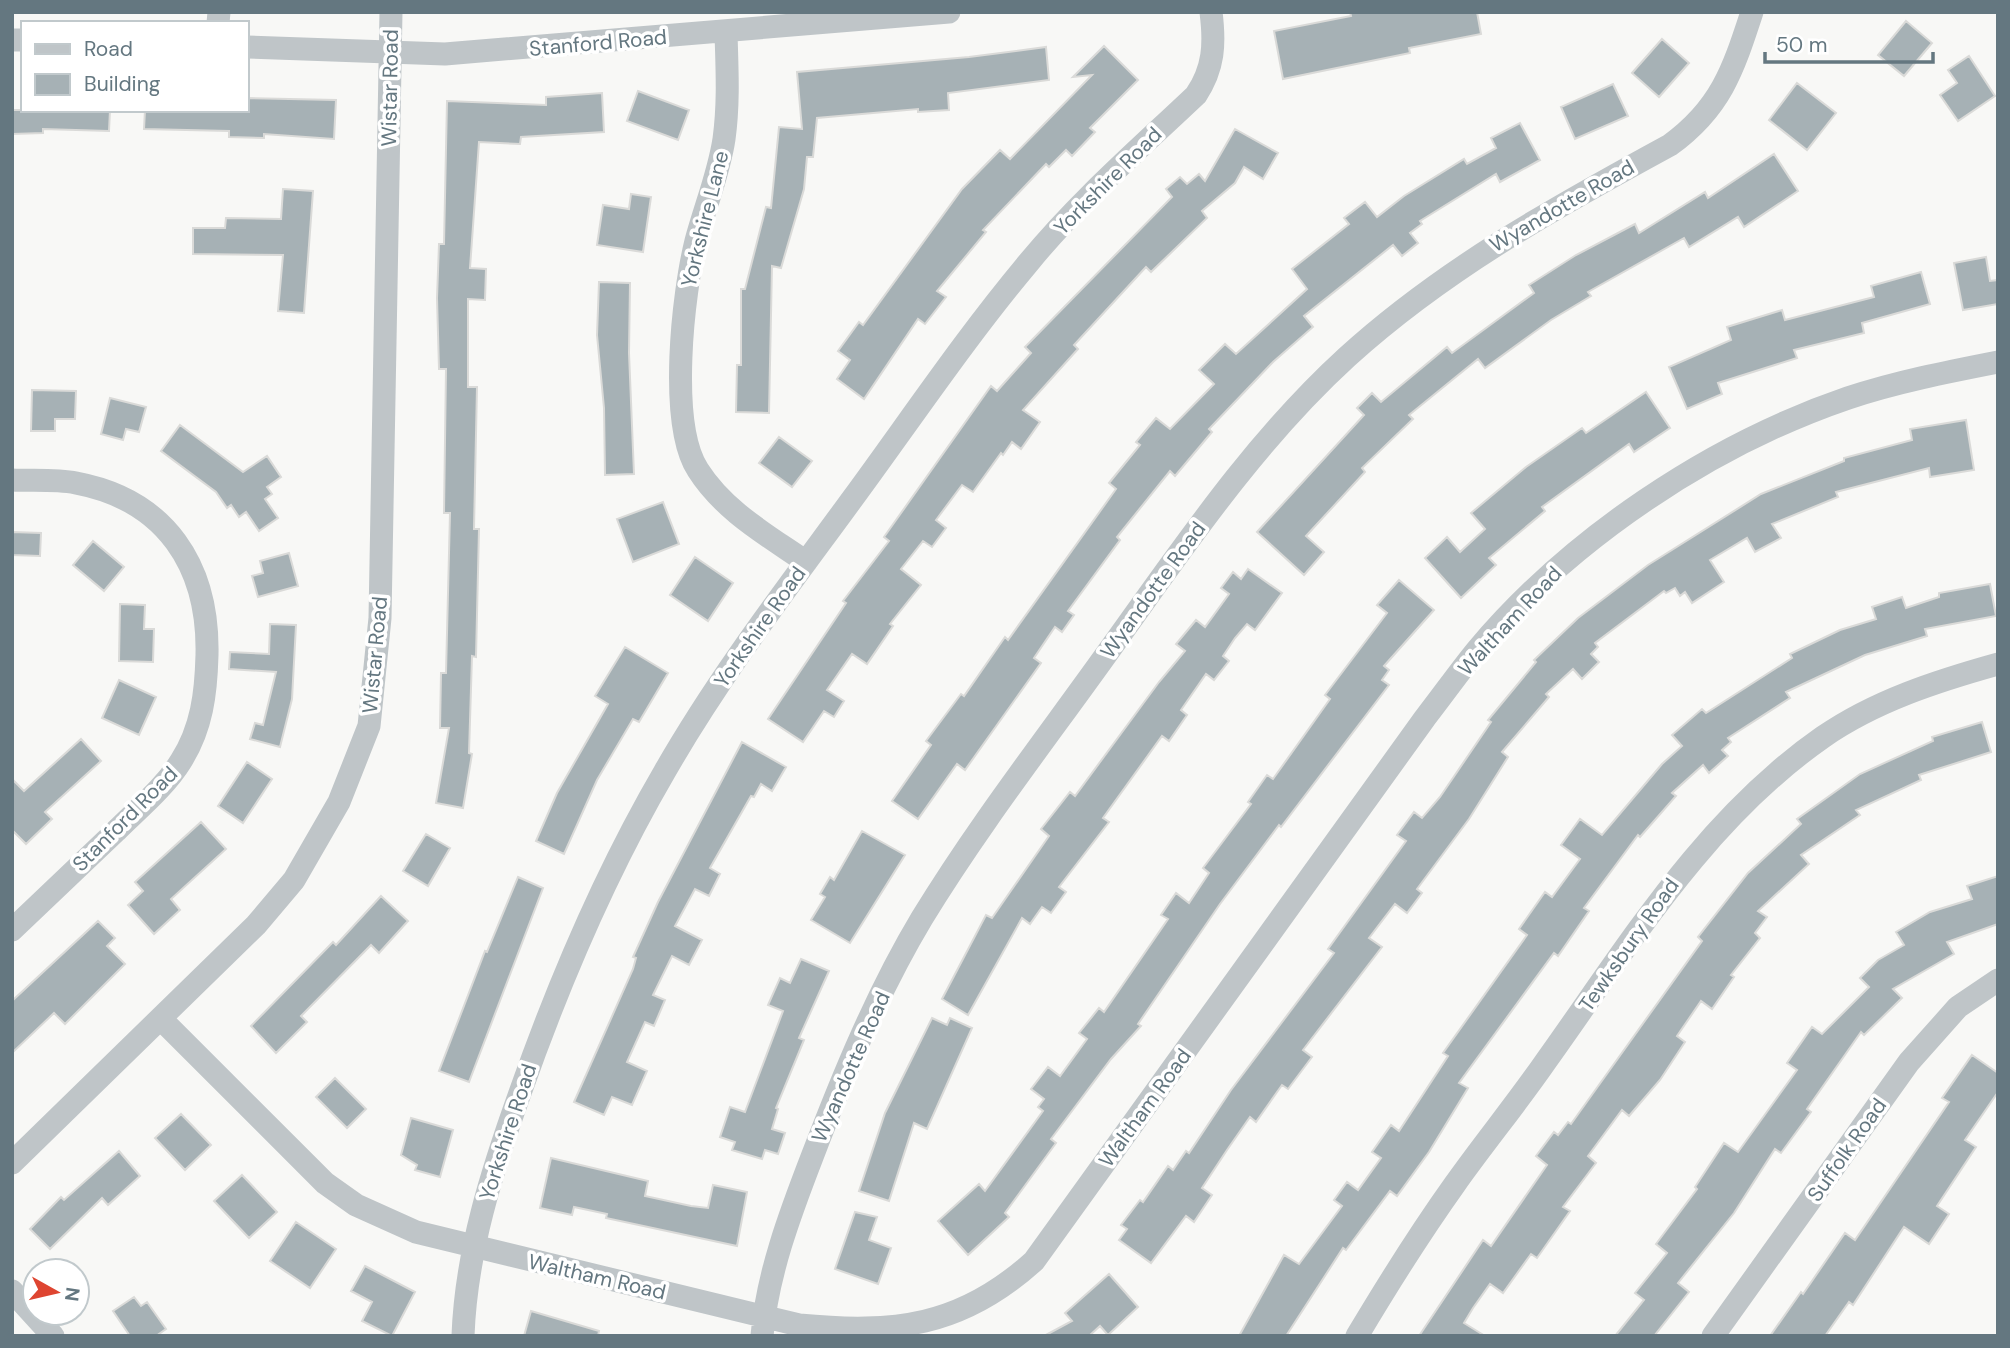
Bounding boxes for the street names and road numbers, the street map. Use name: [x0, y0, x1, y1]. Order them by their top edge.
street label: Stanford Road: [528, 23, 668, 63]
street label: Wistar Road: [375, 29, 405, 147]
street label: Yorkshire Road: [1048, 121, 1168, 241]
street label: Yorkshire Lane: [675, 148, 735, 290]
street label: Wyandotte Road: [1485, 153, 1639, 259]
street label: Wyandotte Road: [1094, 516, 1212, 664]
street label: Waltham Road: [1452, 560, 1568, 682]
street label: Yorkshire Road: [708, 561, 812, 693]
street label: Wistar Road: [356, 595, 394, 715]
street label: Stanford Road: [66, 760, 184, 878]
street label: Tewksbury Road: [1572, 873, 1686, 1017]
street label: Wyandotte Road: [805, 987, 897, 1147]
street label: Waltham Road: [1092, 1043, 1198, 1173]
street label: Yorkshire Road: [473, 1060, 543, 1204]
street label: Suffolk Road: [1801, 1093, 1893, 1207]
street label: Waltham Road: [525, 1248, 669, 1306]

